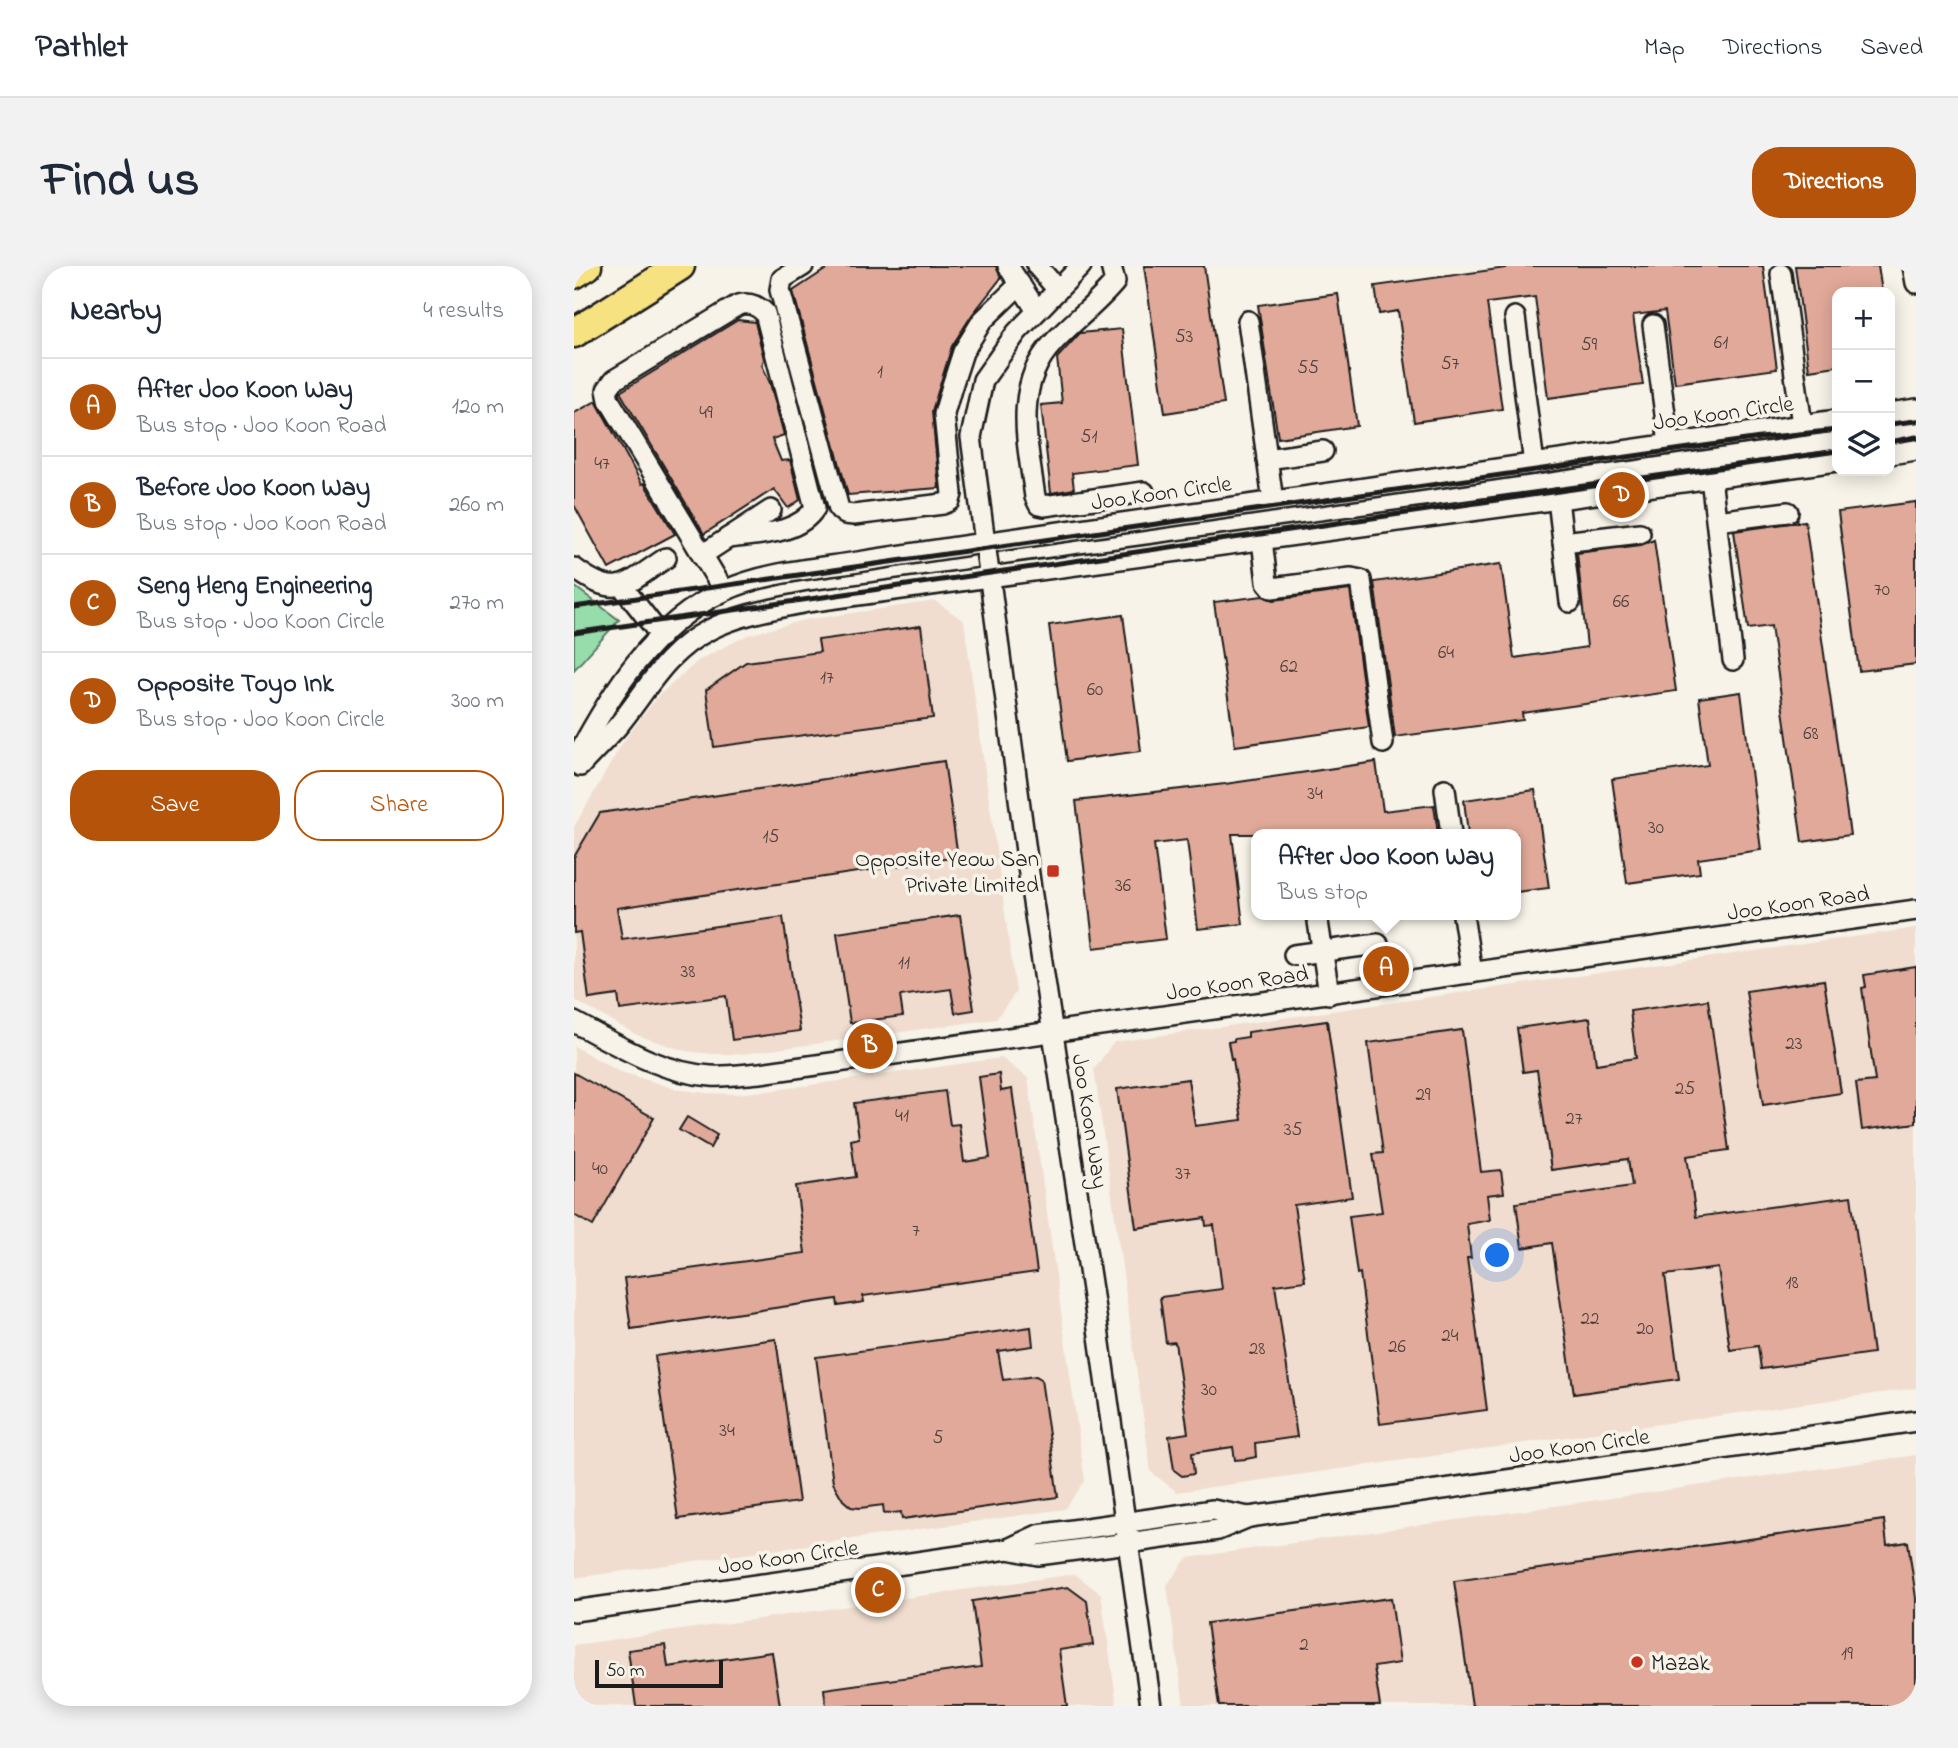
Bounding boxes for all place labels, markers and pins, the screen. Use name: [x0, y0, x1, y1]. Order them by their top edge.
pin: D: [1599, 469, 1645, 521]
place label: Opposite Yeow San Private Limited: [855, 844, 1039, 903]
marker: Opposite Yeow San Private Limited: [1045, 863, 1061, 879]
pin: A: [1363, 943, 1409, 995]
pin: B: [847, 1020, 893, 1072]
pin: C: [855, 1564, 901, 1616]
place label: Mazak: [1651, 1648, 1710, 1681]
marker: Mazak: [1629, 1654, 1645, 1670]

